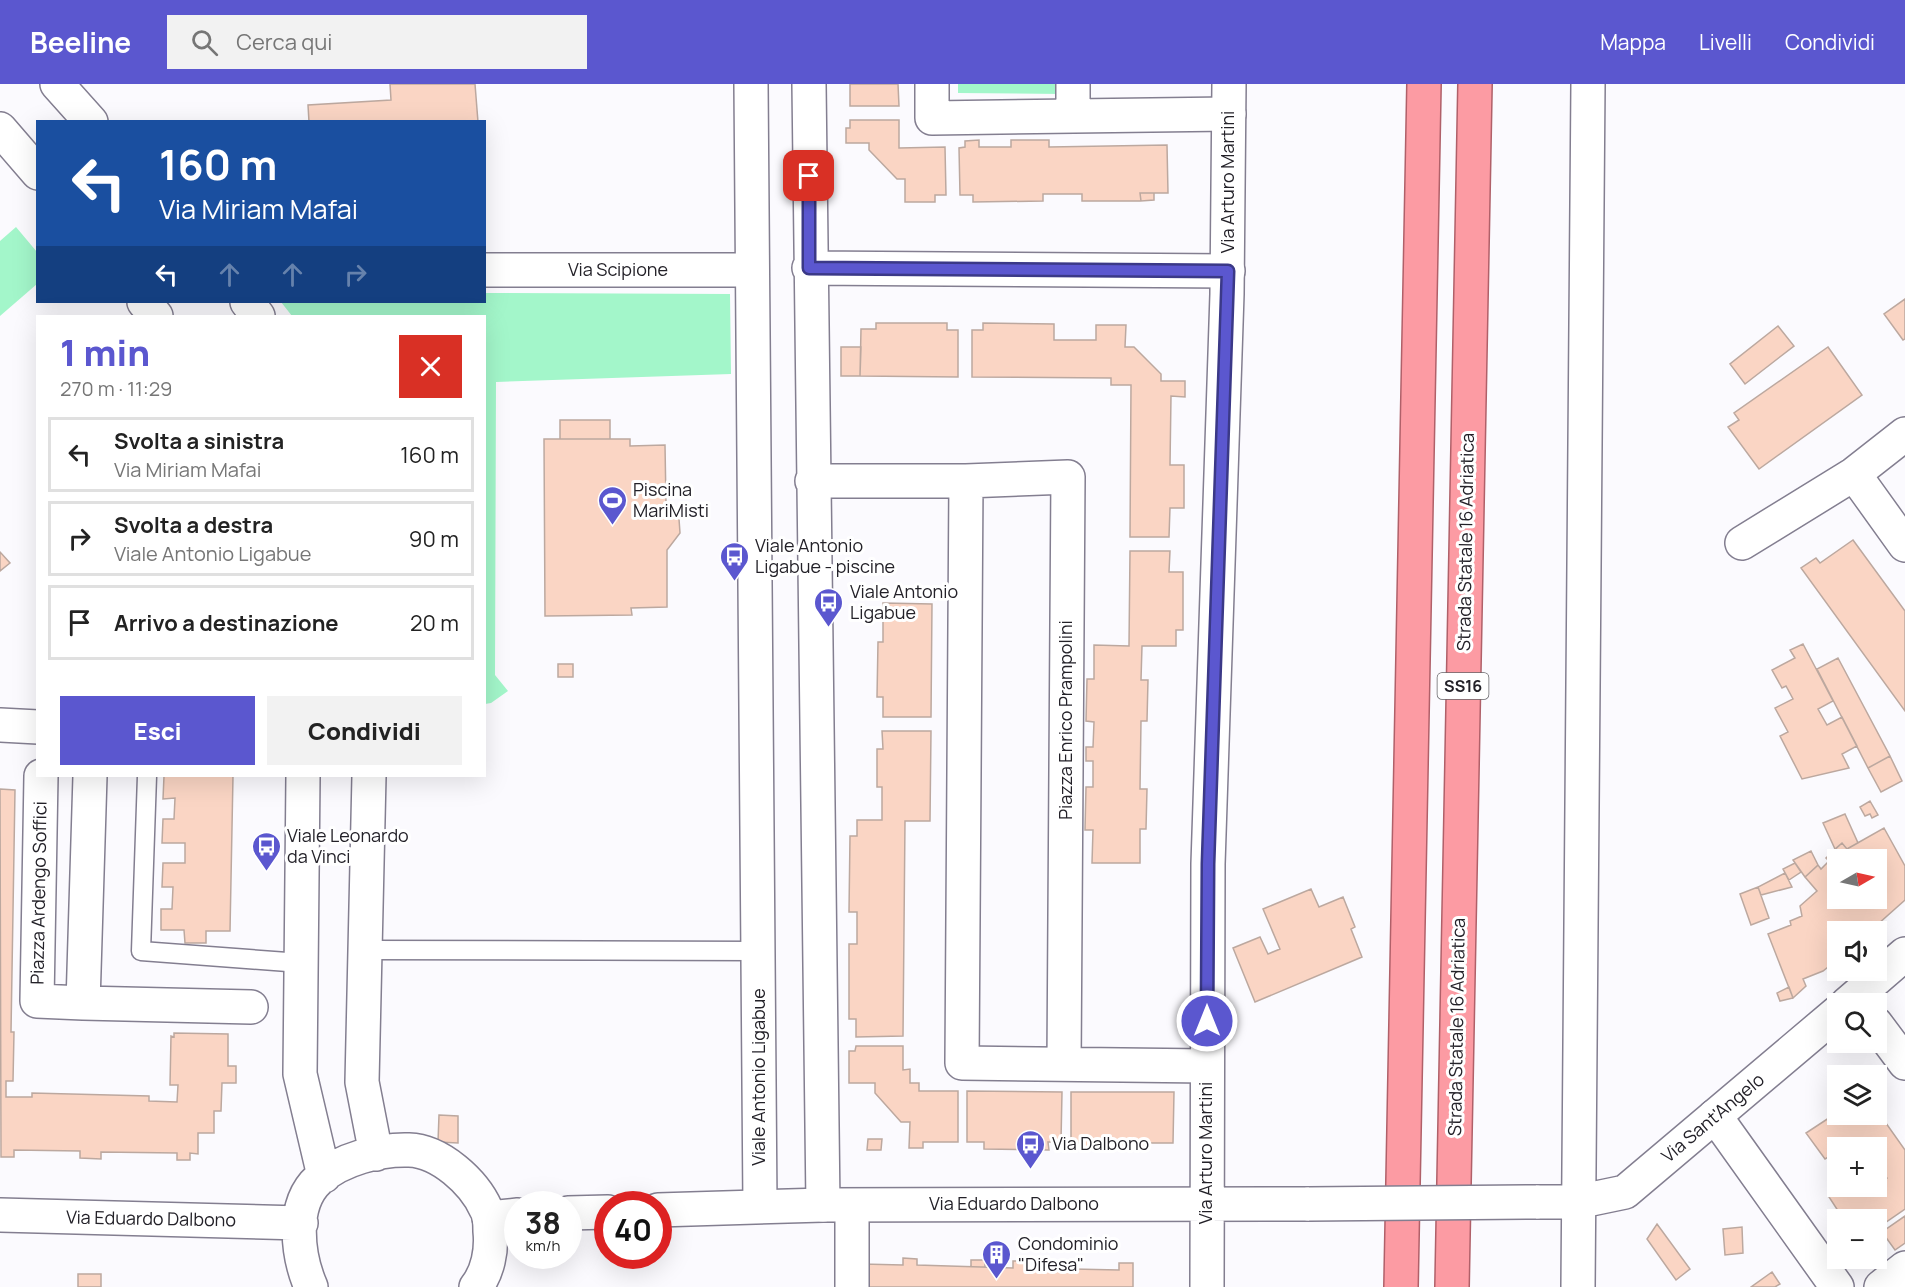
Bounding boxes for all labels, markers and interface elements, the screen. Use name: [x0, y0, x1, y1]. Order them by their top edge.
search box: [167, 15, 587, 69]
text: Beeline: [30, 23, 131, 61]
icon: search: [188, 26, 221, 59]
text: Cerca qui: [236, 27, 333, 57]
text: Mappa: [1600, 28, 1666, 56]
text: Livelli: [1699, 28, 1752, 56]
text: Condividi: [1785, 28, 1875, 56]
street label: Via Arturo Martini: [1215, 111, 1239, 253]
text: 160 m: [159, 135, 277, 193]
icon: left: [60, 144, 138, 222]
pin: [783, 150, 834, 201]
icon: arrive: [792, 159, 825, 192]
text: Via Miriam Mafai: [159, 190, 358, 227]
street label: Via Scipione: [568, 257, 668, 281]
icon: left: [150, 258, 183, 291]
icon: ahead: [213, 258, 246, 291]
icon: ahead: [276, 258, 309, 291]
icon: right: [339, 258, 372, 291]
text: 1 min: [60, 328, 150, 377]
button: close: [399, 335, 462, 398]
text: 270 m · 11:29: [60, 375, 173, 402]
text: Svolta a sinistra: [114, 426, 284, 456]
street label: Strada Statale 16 Adriatica: [1451, 433, 1479, 651]
icon: left: [63, 438, 96, 471]
text: 160 m: [400, 440, 459, 470]
text: Via Miriam Mafai: [114, 456, 261, 483]
place label: Piscina MariMisti: [633, 477, 709, 522]
sports icon: Piscina MariMisti: [596, 484, 628, 526]
text: Svolta a destra: [114, 510, 273, 540]
icon: right: [63, 522, 96, 555]
text: 90 m: [409, 524, 459, 554]
place label: Viale Antonio Ligabue - piscine: [755, 533, 895, 578]
text: Viale Antonio Ligabue: [114, 540, 311, 567]
bus stop icon: Viale Antonio Ligabue - piscine: [718, 540, 750, 582]
place label: Viale Antonio Ligabue: [850, 579, 958, 624]
bus stop icon: Viale Antonio Ligabue: [813, 586, 845, 628]
icon: arrive: [63, 606, 96, 639]
text: Arrivo a destinazione: [114, 608, 338, 638]
text: 20 m: [410, 608, 459, 638]
street label: Piazza Enrico Prampolini: [1053, 620, 1077, 820]
road number: SS16: [1438, 673, 1488, 699]
button: Esci: [60, 696, 255, 765]
button: Condividi: [267, 696, 462, 765]
street label: Piazza Ardengo Soffici: [24, 801, 52, 985]
place label: Viale Leonardo da Vinci: [287, 823, 409, 868]
bus stop icon: Viale Leonardo da Vinci: [250, 830, 282, 872]
north arrow: [1827, 849, 1887, 909]
map controls: [1827, 849, 1887, 1269]
street label: Strada Statale 16 Adriatica: [1442, 918, 1470, 1136]
button: sound: [1827, 921, 1887, 981]
street label: Viale Antonio Ligabue: [746, 988, 770, 1166]
position arrow: [1175, 989, 1239, 1053]
button: search: [1827, 993, 1887, 1053]
button: layers: [1827, 1065, 1887, 1125]
street label: Via Sant'Angelo: [1656, 1067, 1769, 1167]
street label: Via Arturo Martini: [1193, 1082, 1217, 1224]
bus stop icon: Via Dalbono: [1015, 1128, 1047, 1170]
place label: Via Dalbono: [1052, 1131, 1149, 1155]
button: +: [1827, 1137, 1887, 1197]
speed limit sign: 40: [594, 1191, 672, 1269]
street label: Via Eduardo Dalbono: [929, 1191, 1099, 1215]
text: 38: [525, 1202, 561, 1243]
street label: Via Eduardo Dalbono: [66, 1205, 236, 1231]
button: −: [1827, 1209, 1887, 1269]
place label: Condominio "Difesa": [1018, 1231, 1118, 1276]
text: km/h: [526, 1235, 560, 1256]
building icon: Condominio "Difesa": [981, 1238, 1013, 1280]

